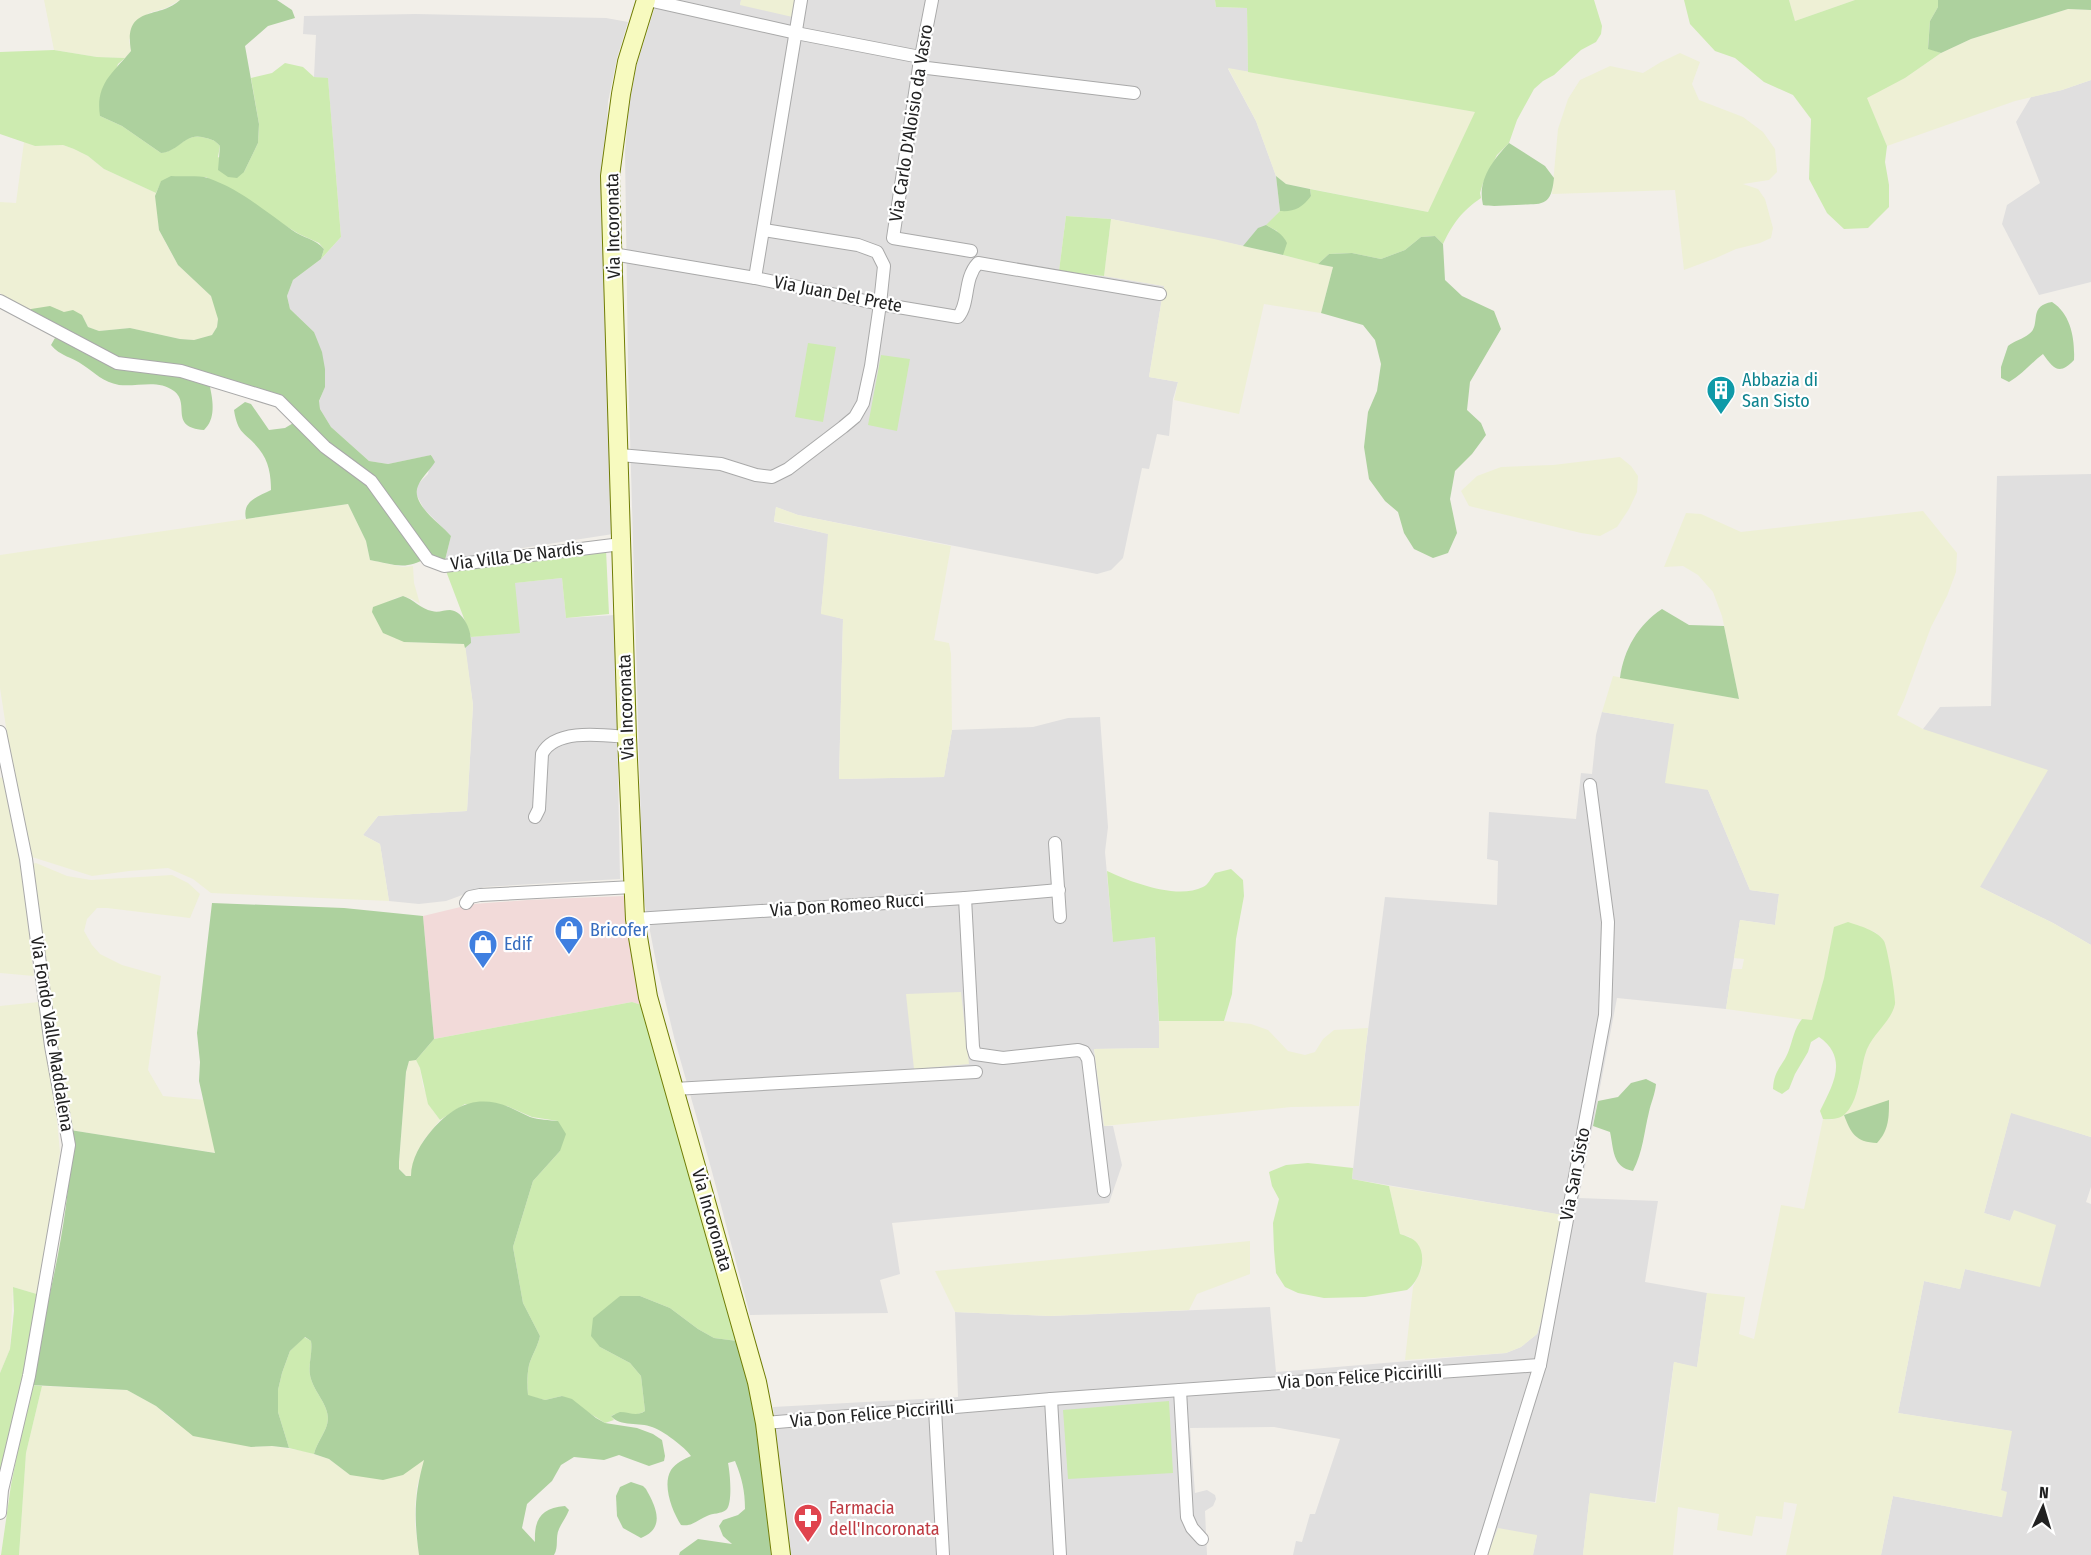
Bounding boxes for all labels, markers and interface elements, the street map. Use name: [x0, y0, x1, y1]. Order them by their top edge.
street label: Via Carlo D'Aloisio da Vasro: [885, 23, 937, 223]
street label: Via Incoronata: [601, 173, 625, 279]
street label: Via Juan Del Prete: [772, 271, 904, 317]
place label: Abbazia di San Sisto: [1742, 369, 1818, 412]
building icon: Abbazia di San Sisto: [1705, 374, 1737, 416]
street label: Via Villa De Nardis: [449, 537, 585, 575]
street label: Via Incoronata: [613, 654, 639, 760]
street label: Via Don Romeo Rucci: [769, 889, 925, 921]
shop icon: Bricofer: [553, 914, 585, 956]
place label: Bricofer: [590, 919, 649, 941]
shop icon: Edif: [467, 928, 499, 970]
place label: Edif: [504, 933, 533, 955]
street label: Via Fondo Valle Maddalena: [26, 935, 78, 1133]
street label: Via San Sisto: [1555, 1126, 1595, 1222]
street label: Via Incoronata: [687, 1166, 737, 1274]
street label: Via Don Felice Piccirilli: [1277, 1360, 1443, 1394]
street label: Via Don Felice Piccirilli: [789, 1396, 955, 1432]
north arrow: [2013, 1477, 2073, 1537]
text: N: [2039, 1483, 2049, 1502]
place label: Farmacia dell'Incoronata: [829, 1497, 940, 1540]
pharmacy icon: Farmacia dell'Incoronata: [792, 1502, 824, 1544]

